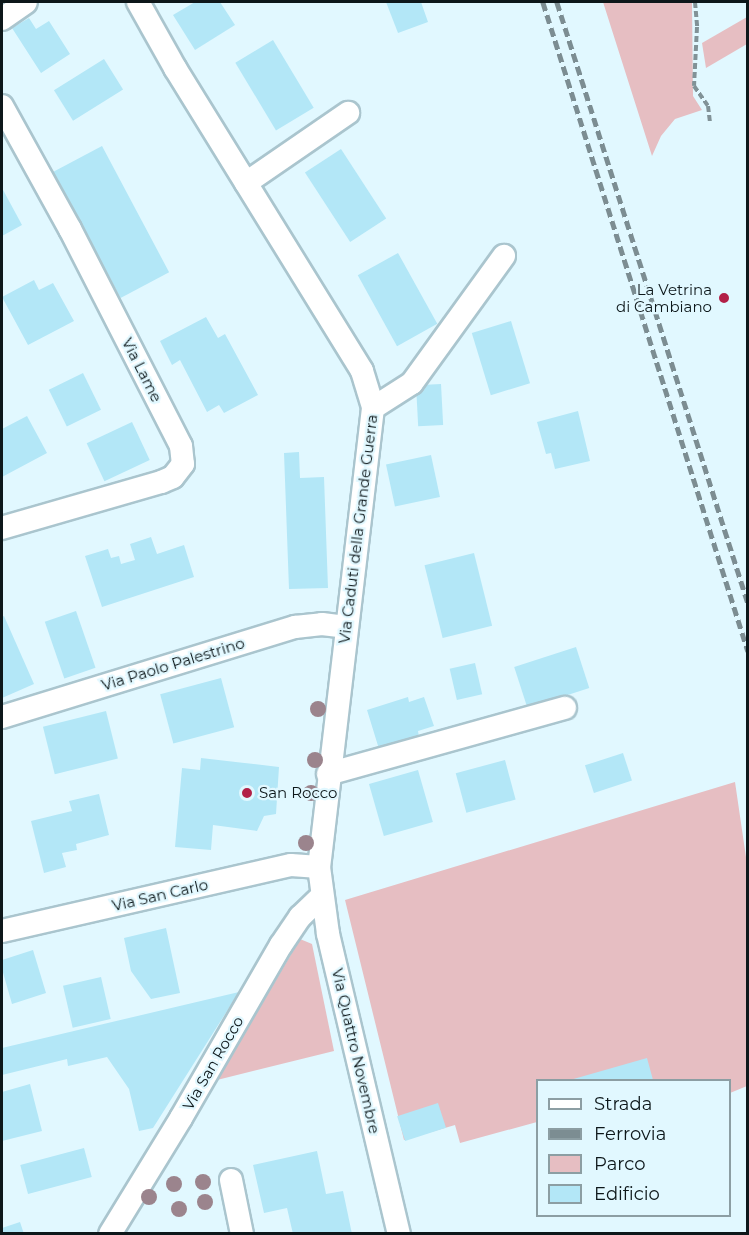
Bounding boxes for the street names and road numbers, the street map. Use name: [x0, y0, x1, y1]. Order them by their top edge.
street label: Via Lame: [118, 335, 166, 405]
street label: Via Caduti della Grande Guerra: [335, 413, 381, 645]
street label: Via Paolo Palestrino: [99, 634, 247, 694]
street label: Via San Carlo: [110, 875, 210, 915]
street label: Via Quattro Novembre: [328, 967, 384, 1135]
street label: Via San Rocco: [179, 1013, 247, 1113]

